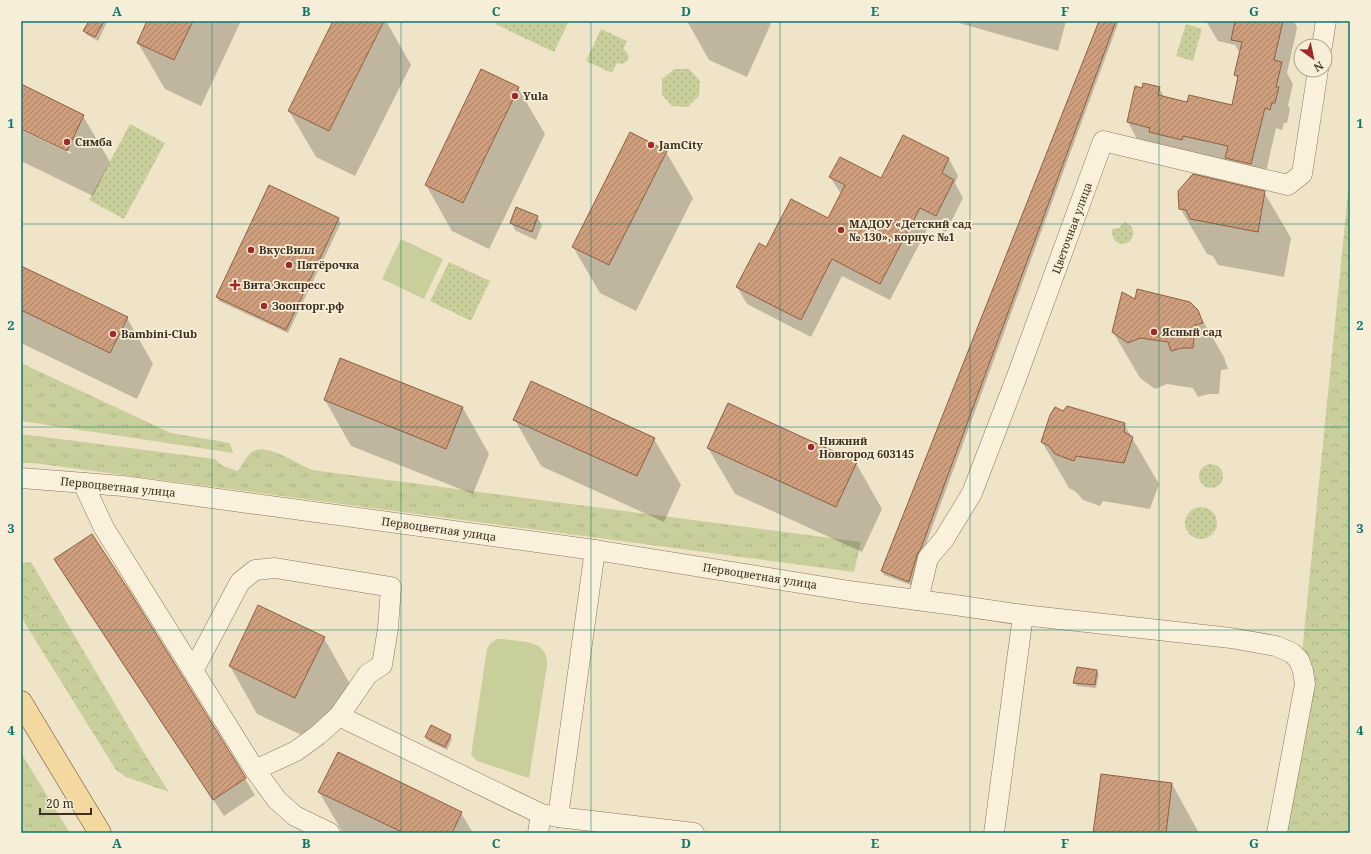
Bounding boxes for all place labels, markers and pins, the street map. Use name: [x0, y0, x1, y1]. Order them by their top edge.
place label: Yula: [523, 88, 549, 103]
marker: Yula: [510, 91, 520, 101]
place label: Симба: [75, 134, 113, 149]
marker: Симба: [62, 137, 72, 147]
place label: JamCity: [658, 137, 703, 152]
marker: JamCity: [646, 140, 656, 150]
place label: МАДОУ «Детский сад № 130», корпус №1: [849, 216, 972, 244]
marker: МАДОУ «Детский сад № 130», корпус №1: [836, 225, 846, 235]
place label: ВкусВилл: [259, 242, 315, 257]
marker: ВкусВилл: [246, 245, 256, 255]
place label: Пятёрочка: [297, 257, 360, 272]
marker: Пятёрочка: [284, 260, 294, 270]
place label: Вита Экспресс: [243, 277, 326, 292]
marker: Вита Экспресс: [230, 280, 240, 290]
place label: Зоопторг.рф: [272, 298, 344, 313]
marker: Зоопторг.рф: [259, 301, 269, 311]
place label: Ясный сад: [1161, 324, 1222, 339]
place label: Bambini-Club: [121, 326, 197, 341]
marker: Ясный сад: [1149, 327, 1159, 337]
marker: Bambini-Club: [108, 329, 118, 339]
place label: Нижний Новгород 603145: [819, 433, 914, 461]
marker: Нижний Новгород 603145: [806, 442, 816, 452]

